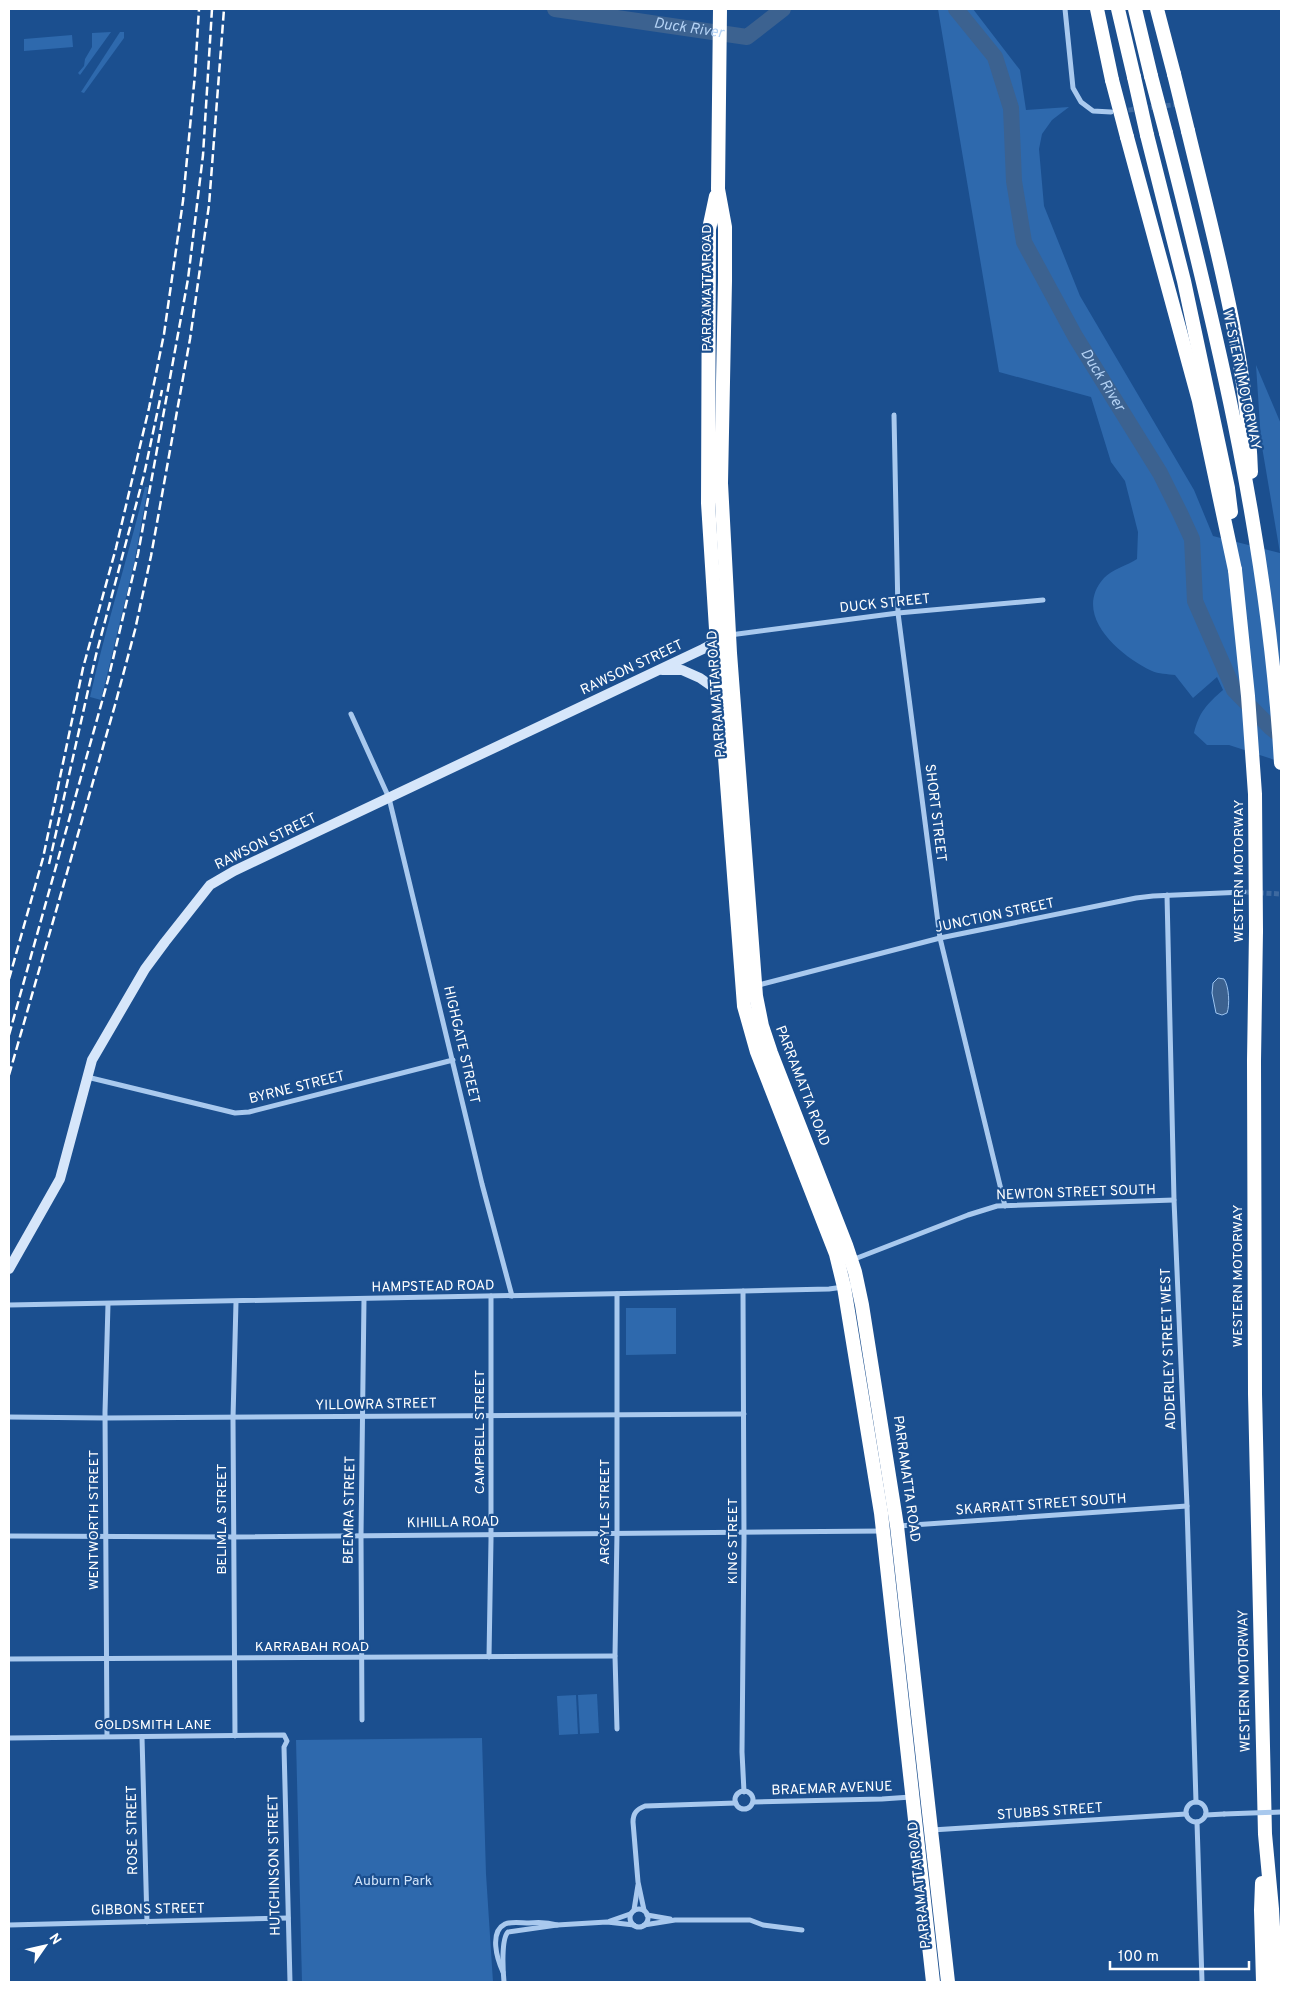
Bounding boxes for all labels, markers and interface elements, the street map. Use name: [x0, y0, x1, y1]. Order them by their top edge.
water label: Duck River: [652, 14, 726, 43]
street label: PARRAMATTA ROAD: [699, 224, 716, 352]
street label: WESTERN MOTORWAY: [1218, 308, 1264, 452]
water label: Duck River: [1076, 345, 1130, 416]
street label: DUCK STREET: [839, 591, 931, 617]
street label: PARRAMATTA ROAD: [704, 630, 730, 758]
street label: RAWSON STREET: [578, 637, 686, 699]
street label: SHORT STREET: [921, 763, 949, 863]
street label: WESTERN MOTORWAY: [1231, 800, 1248, 942]
street label: RAWSON STREET: [212, 810, 320, 874]
street label: JUNCTION STREET: [934, 895, 1056, 937]
street label: HIGHGATE STREET: [439, 984, 483, 1106]
street label: PARRAMATTA ROAD: [771, 1023, 833, 1149]
street label: BYRNE STREET: [247, 1068, 347, 1108]
street label: NEWTON STREET SOUTH: [996, 1182, 1156, 1204]
street label: WESTERN MOTORWAY: [1230, 1205, 1247, 1347]
street label: ADDERLEY STREET WEST: [1158, 1268, 1180, 1430]
street label: HAMPSTEAD ROAD: [371, 1277, 495, 1297]
street label: CAMPBELL STREET: [472, 1370, 489, 1494]
street label: YILLOWRA STREET: [315, 1395, 437, 1415]
street label: PARRAMATTA ROAD: [889, 1415, 923, 1543]
street label: WENTWORTH STREET: [86, 1450, 103, 1590]
street label: BEEMRA STREET: [341, 1456, 359, 1564]
street label: ARGYLE STREET: [597, 1459, 614, 1565]
street label: BELIMLA STREET: [214, 1463, 231, 1575]
street label: SKARRATT STREET SOUTH: [955, 1491, 1127, 1519]
street label: KING STREET: [725, 1498, 742, 1584]
street label: KIHILLA ROAD: [407, 1514, 499, 1532]
street label: WESTERN MOTORWAY: [1235, 1609, 1255, 1753]
street label: KARRABAH ROAD: [255, 1639, 369, 1656]
street label: GOLDSMITH LANE: [94, 1717, 212, 1734]
street label: BRAEMAR AVENUE: [771, 1778, 893, 1800]
street label: ROSE STREET: [124, 1785, 142, 1875]
street label: HUTCHINSON STREET: [265, 1794, 285, 1936]
street label: STUBBS STREET: [996, 1800, 1104, 1824]
street label: PARRAMATTA ROAD: [905, 1821, 935, 1949]
park label: Auburn Park: [354, 1873, 432, 1890]
street label: GIBBONS STREET: [91, 1901, 205, 1919]
north arrow: [20, 1921, 70, 1971]
text: N: [45, 1931, 64, 1948]
scale bar: [1110, 1938, 1249, 1970]
text: 100 m: [1118, 1948, 1159, 1967]

